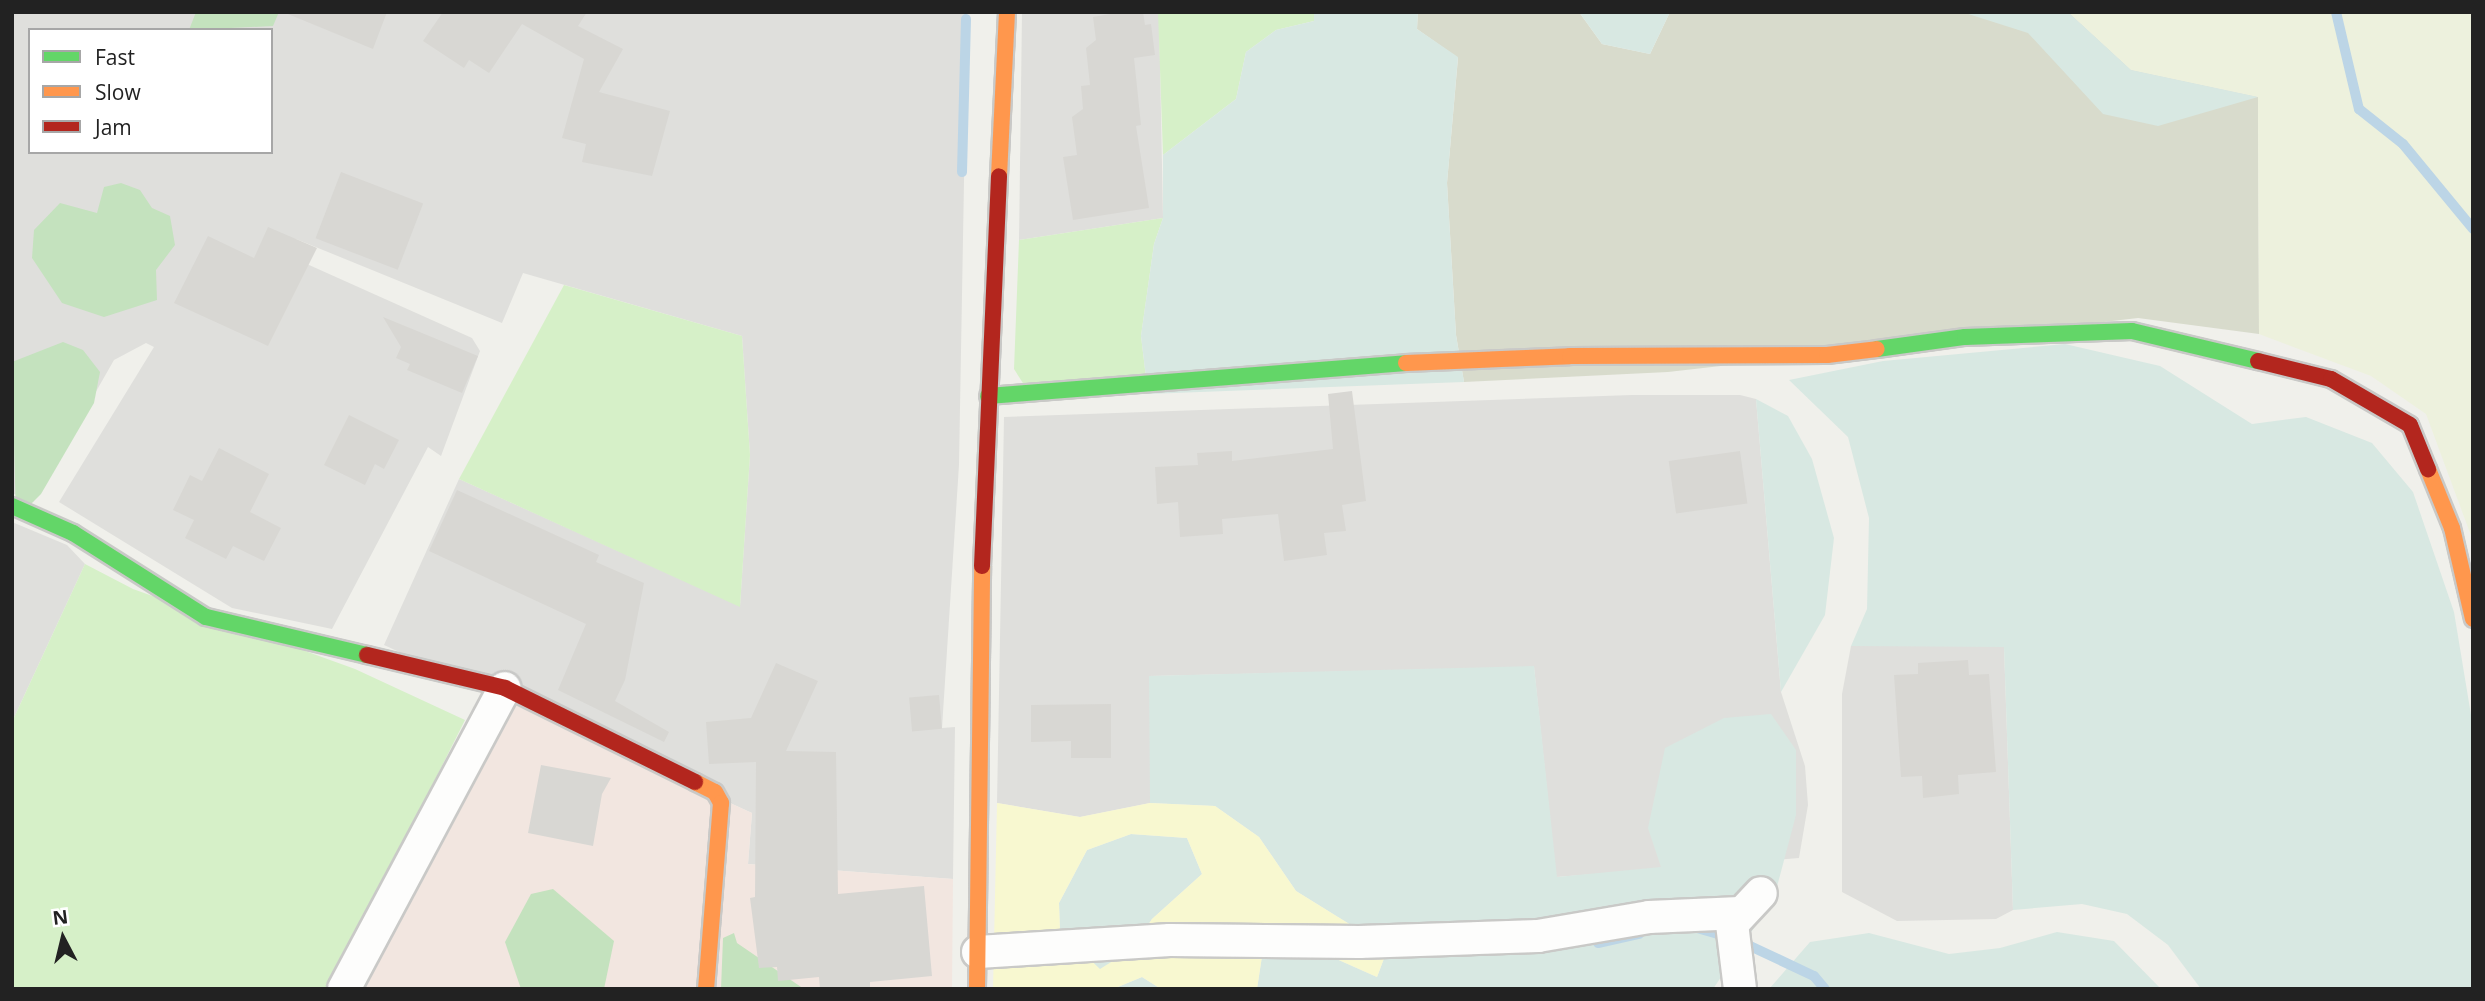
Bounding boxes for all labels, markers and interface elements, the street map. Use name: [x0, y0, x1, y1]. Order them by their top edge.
legend: [28, 28, 273, 154]
text: Fast: [95, 43, 135, 71]
text: Slow: [95, 78, 141, 106]
text: Jam: [95, 113, 132, 141]
north arrow: [28, 903, 98, 973]
text: N: [51, 903, 70, 931]

